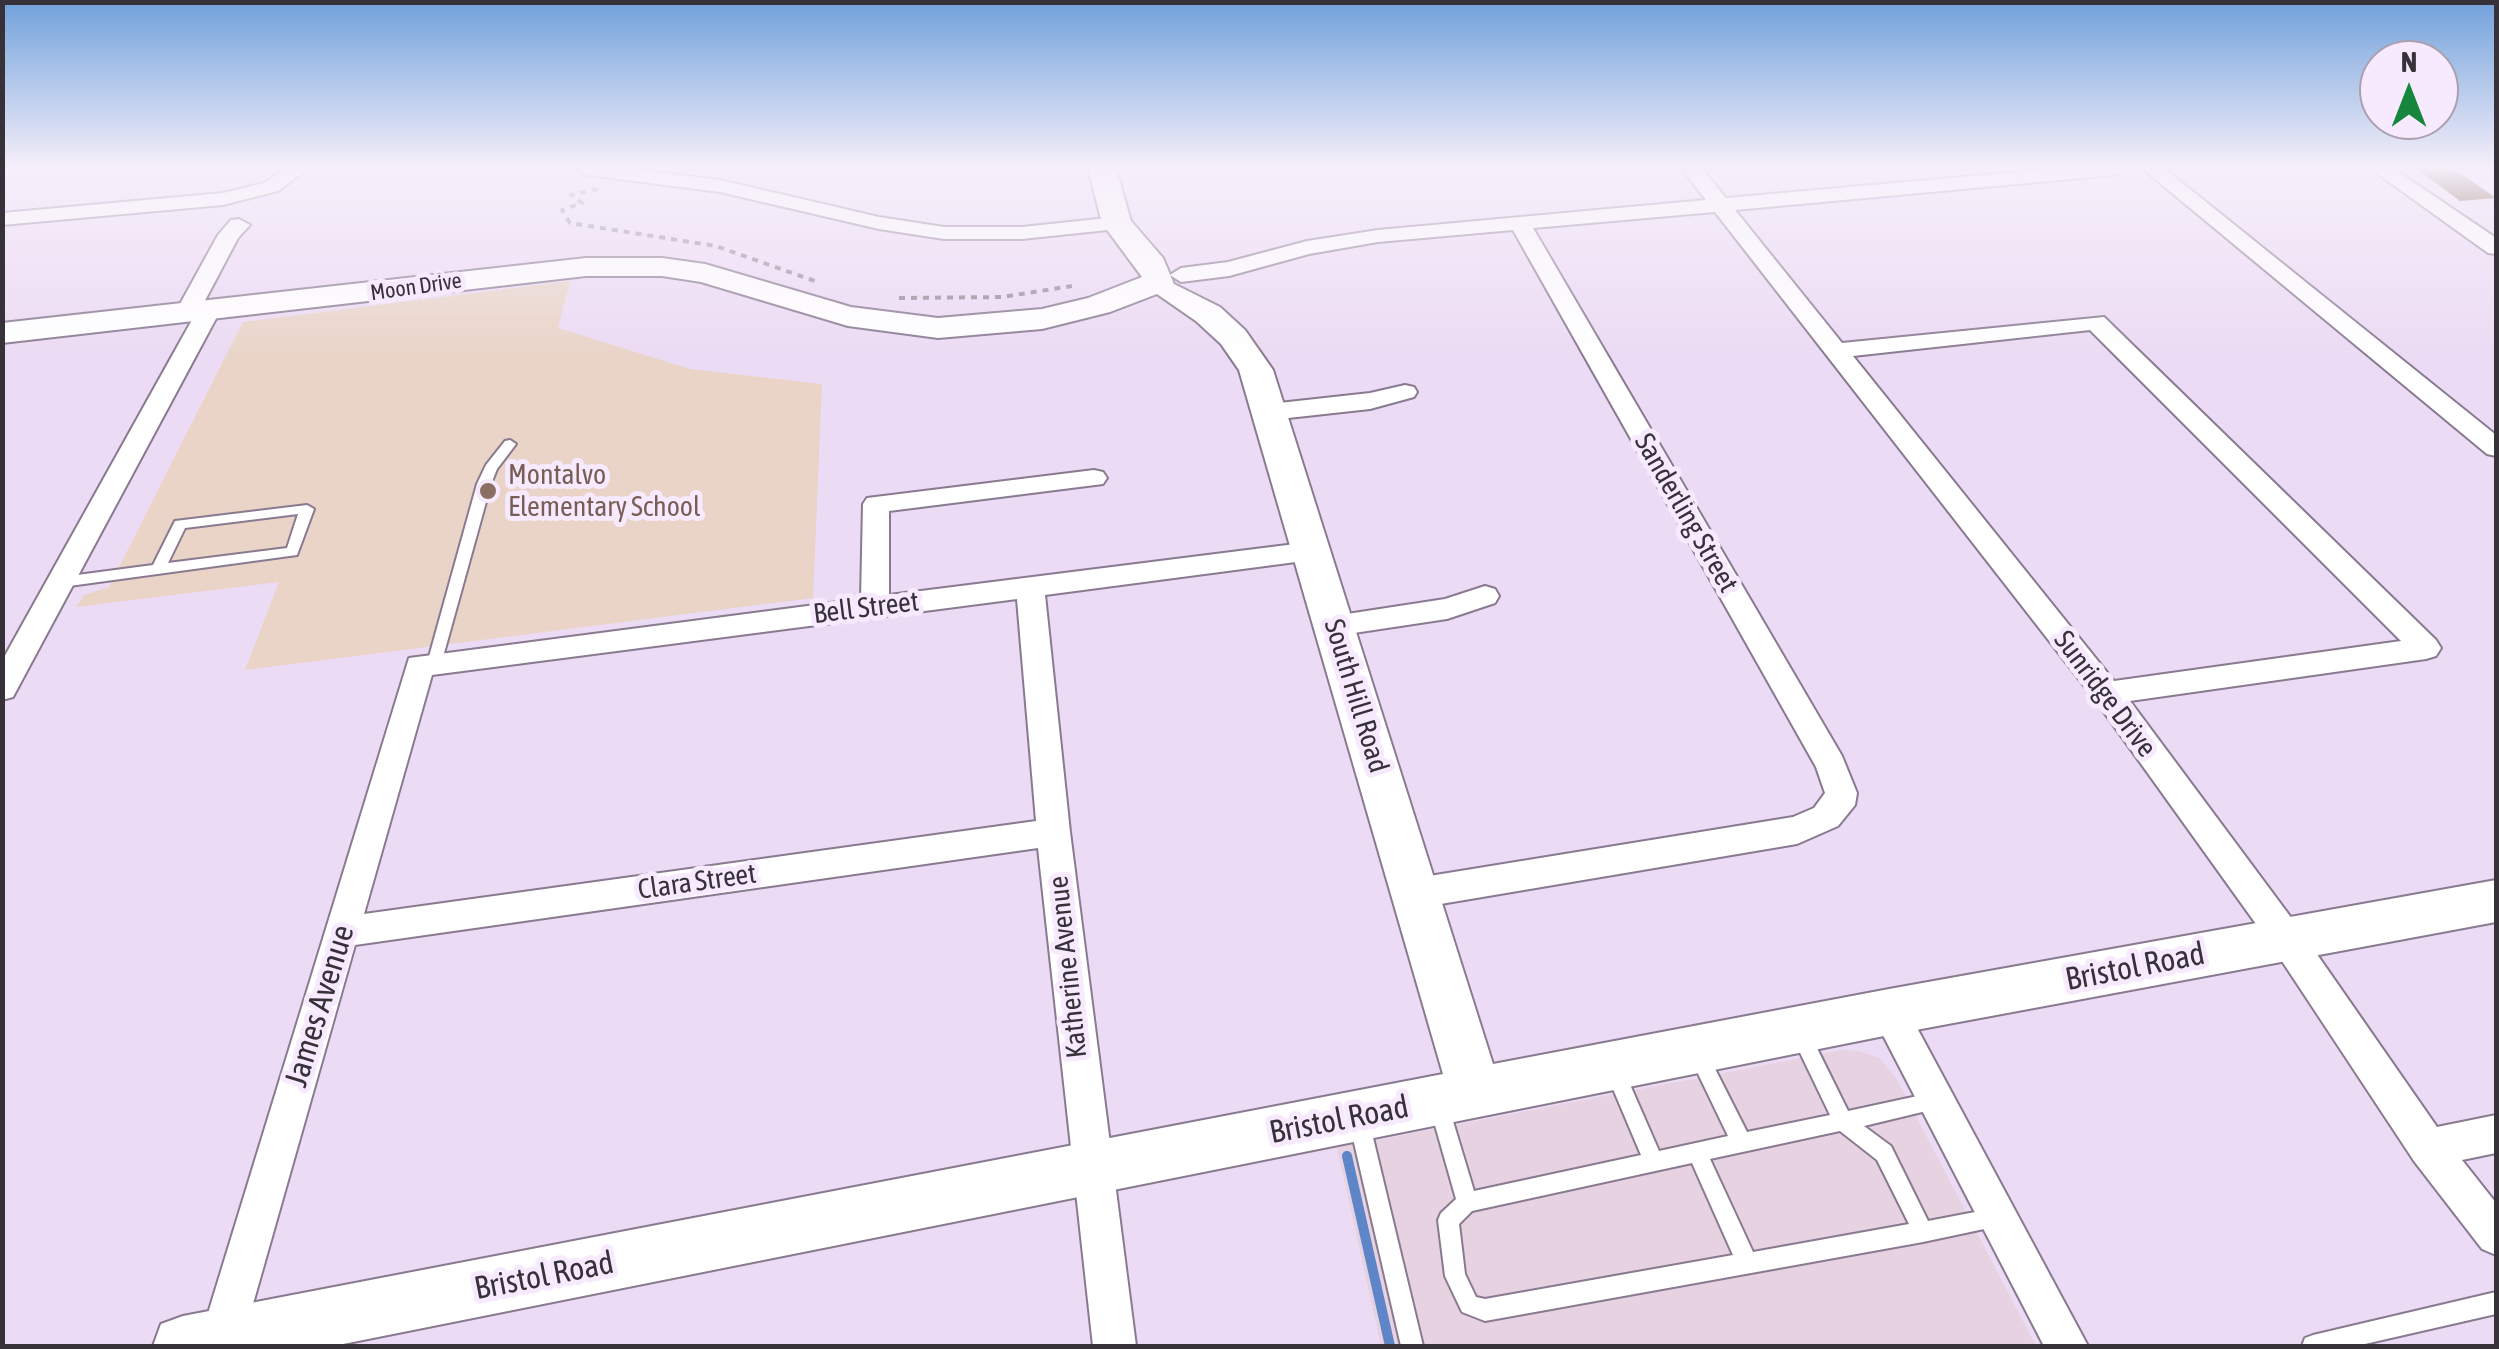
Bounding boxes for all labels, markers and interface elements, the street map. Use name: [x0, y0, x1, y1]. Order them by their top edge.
north arrow: [2359, 40, 2459, 140]
text: N: [2401, 46, 2417, 78]
street label: Moon Drive: [369, 268, 463, 306]
street label: Sanderling Street: [1627, 428, 1745, 598]
place label: Montalvo Elementary School: [508, 458, 700, 524]
marker: Montalvo Elementary School: [477, 480, 499, 502]
street label: Bell Street: [811, 585, 921, 631]
street label: South Hill Road: [1317, 615, 1395, 777]
street label: Sunridge Drive: [2047, 624, 2163, 764]
street label: Clara Street: [636, 857, 758, 907]
street label: Katherine Avenue: [1042, 874, 1094, 1060]
street label: James Avenue: [277, 921, 363, 1091]
street label: Bristol Road: [2062, 935, 2208, 999]
street label: Bristol Road: [1266, 1088, 1412, 1152]
street label: Bristol Road: [471, 1244, 617, 1308]

